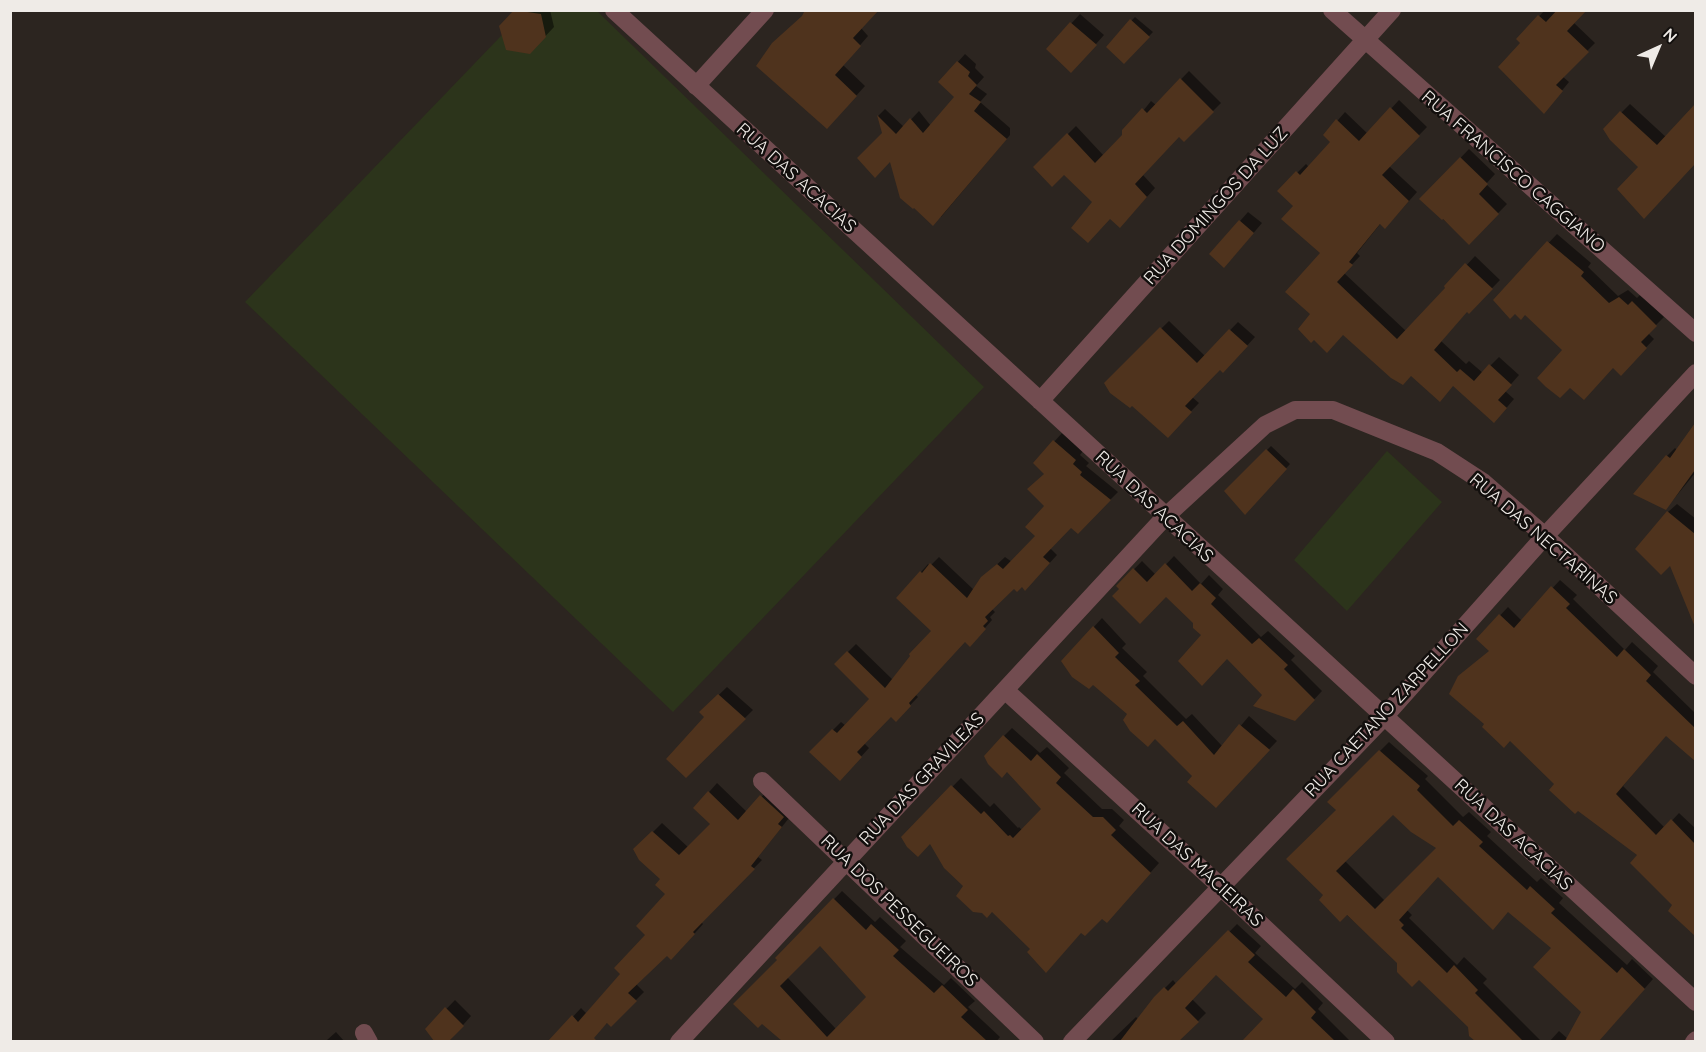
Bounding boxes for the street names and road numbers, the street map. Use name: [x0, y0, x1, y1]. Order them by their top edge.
street label: RUA FRANCISCO CAGGIANO: [1417, 86, 1609, 258]
street label: RUA DAS ACACIAS: [732, 119, 860, 237]
street label: RUA DOMINGOS DA LUZ: [1139, 123, 1293, 289]
street label: RUA DAS ACACIAS: [1090, 447, 1218, 567]
street label: RUA DAS NECTARINAS: [1465, 469, 1621, 609]
street label: RUA CAETANO ZARPELLON: [1301, 618, 1473, 802]
street label: RUA DAS GRAVILEAS: [855, 708, 989, 850]
street label: RUA DAS ACACIAS: [1449, 775, 1577, 895]
street label: RUA DAS MACIEIRAS: [1127, 798, 1267, 932]
street label: RUA DOS PESSEGUEIROS: [816, 830, 982, 992]

